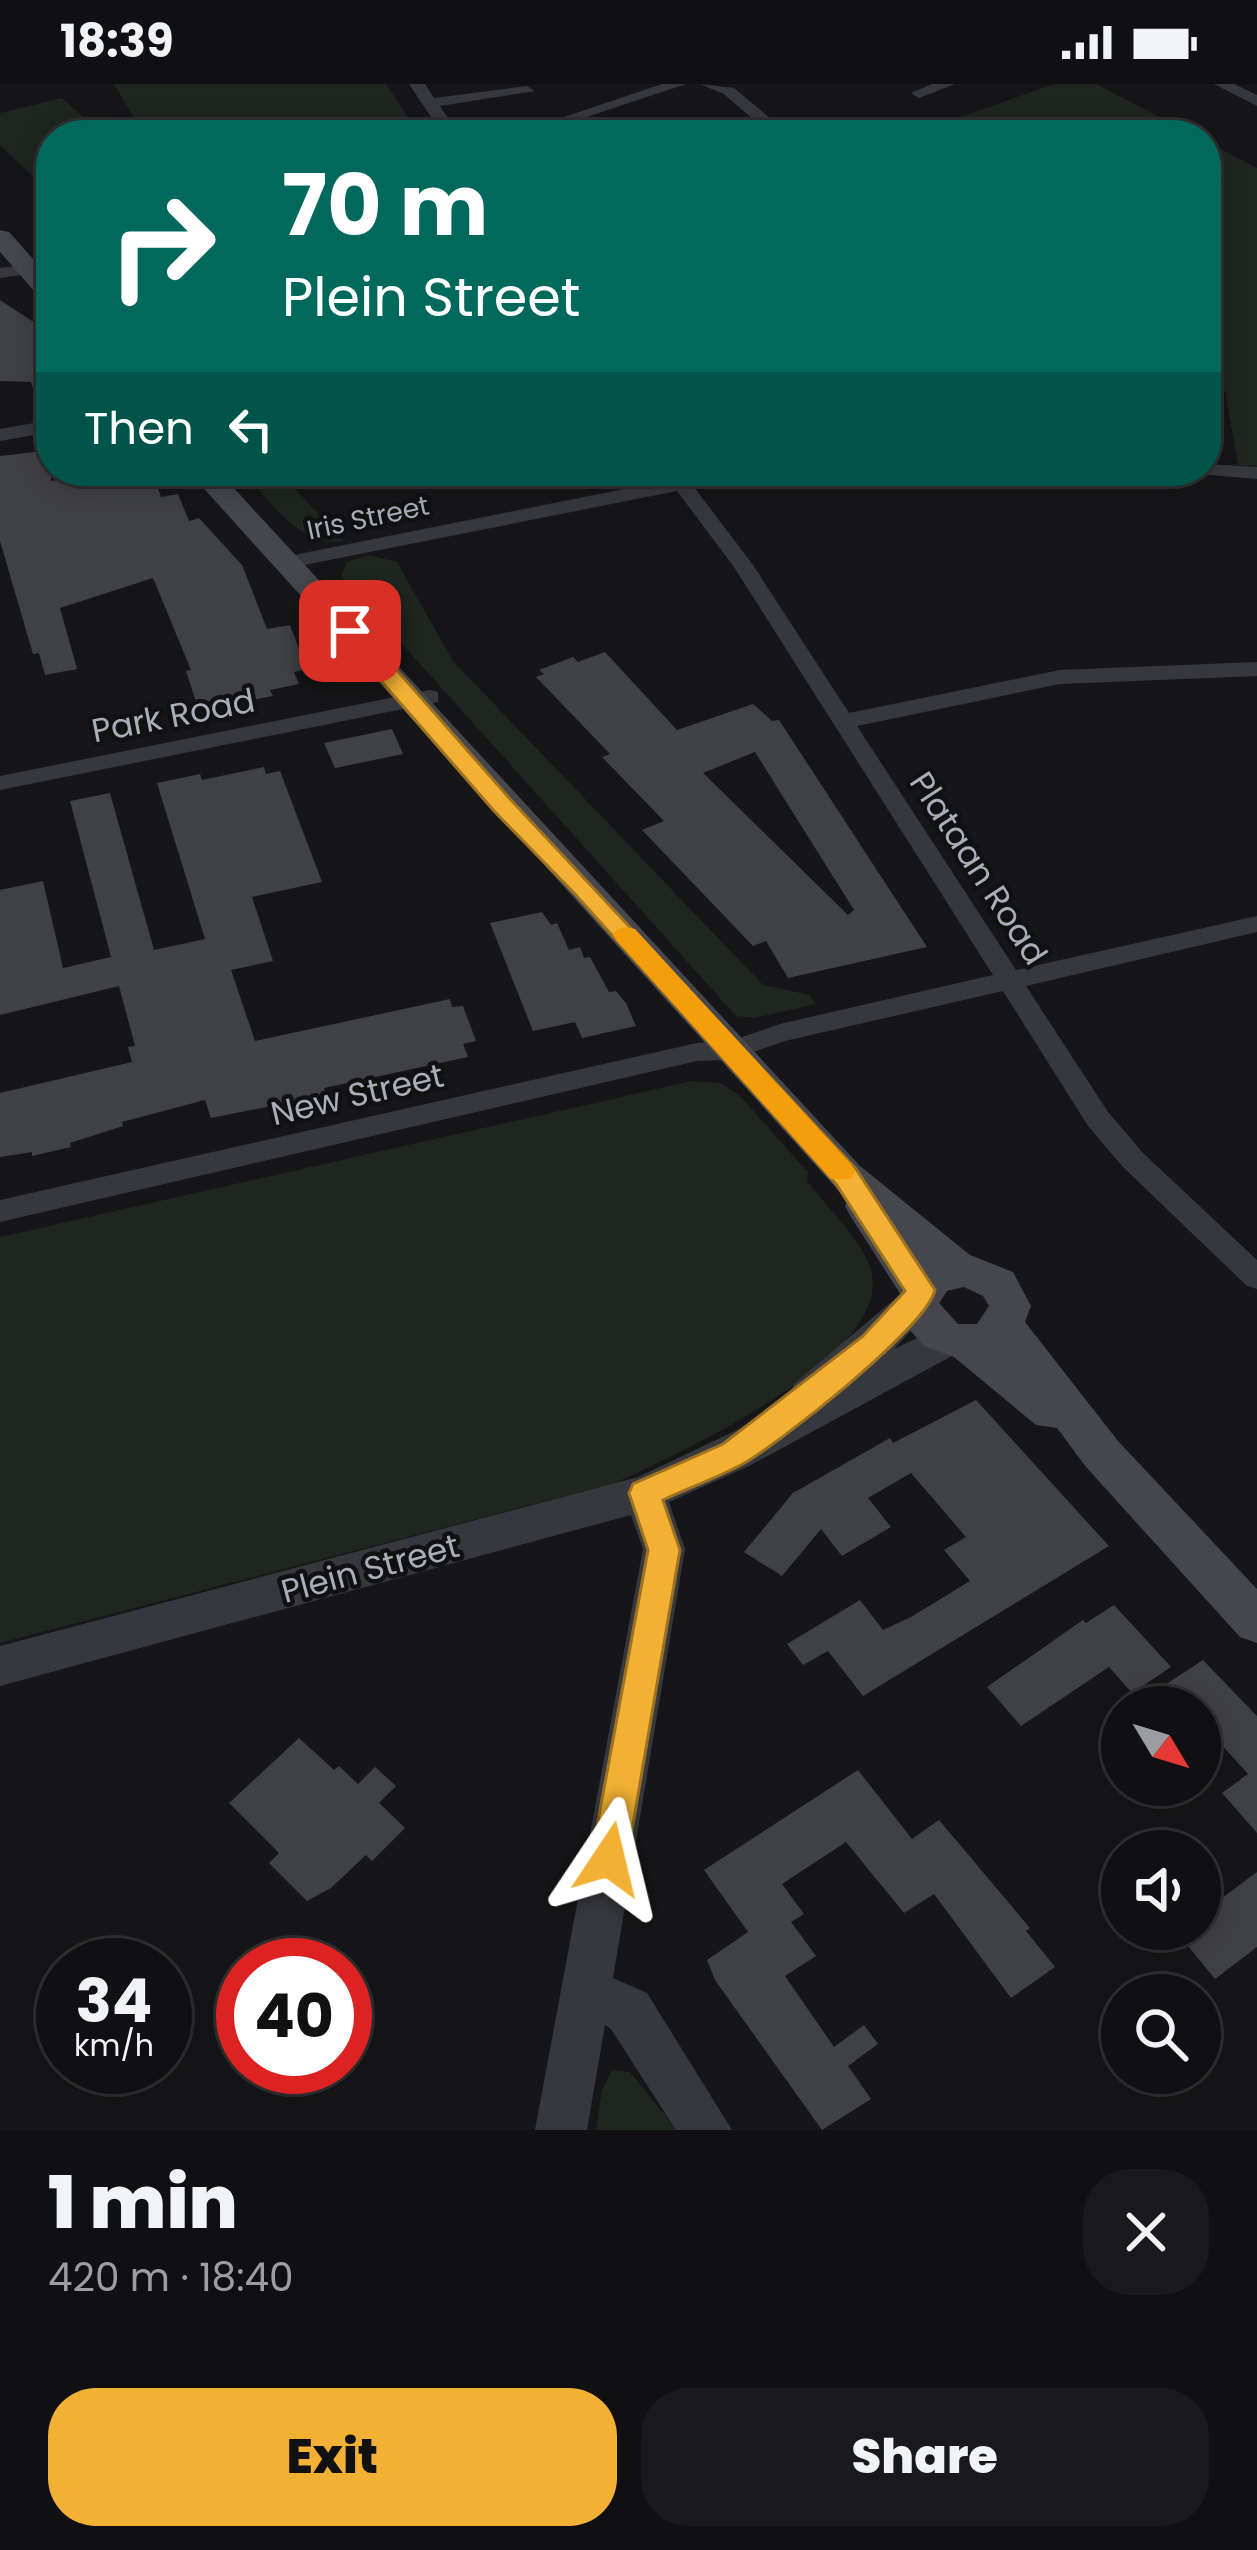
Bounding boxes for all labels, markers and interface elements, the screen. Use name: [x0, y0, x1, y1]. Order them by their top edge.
text: 18:39: [60, 10, 174, 73]
text: 70 m: [282, 147, 488, 264]
icon: right: [84, 168, 240, 324]
text: Plein Street: [282, 259, 580, 335]
icon: left: [218, 396, 284, 462]
text: Then: [84, 397, 194, 460]
street label: Iris Street: [304, 487, 432, 548]
pin: [299, 580, 401, 682]
icon: arrive: [317, 598, 383, 664]
street label: Park Road: [87, 677, 259, 754]
street label: Plataan Road: [898, 762, 1059, 974]
street label: New Street: [266, 1052, 448, 1137]
street label: Plein Street: [276, 1522, 464, 1615]
north arrow: [1101, 1686, 1221, 1806]
map controls: [1101, 1686, 1221, 2094]
position arrow: [546, 1796, 672, 1922]
button: sound: [1101, 1830, 1221, 1950]
speed limit sign: 40: [216, 1938, 372, 2094]
text: 34: [76, 1959, 152, 2043]
button: search: [1101, 1974, 1221, 2094]
text: km/h: [74, 2024, 154, 2067]
text: 1 min: [48, 2152, 238, 2253]
button: close: [1083, 2169, 1209, 2295]
text: 420 m · 18:40: [48, 2250, 294, 2305]
button: Exit: [48, 2388, 617, 2526]
button: Share: [641, 2388, 1209, 2526]

